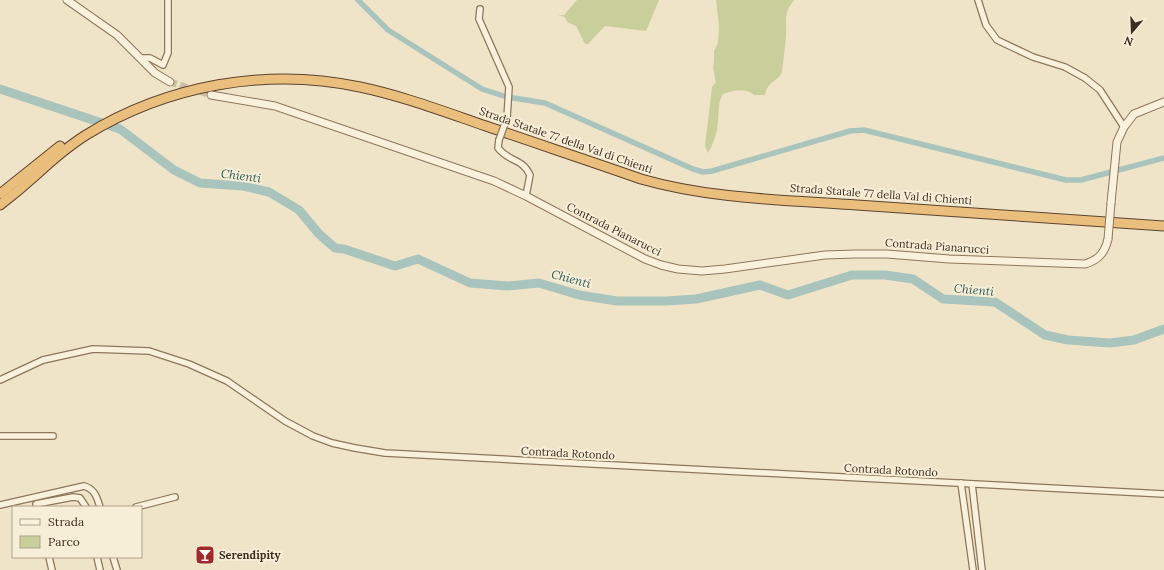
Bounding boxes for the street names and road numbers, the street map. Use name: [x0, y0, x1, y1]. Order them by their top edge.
street label: Strada Statale 77 della Val di Chienti: [478, 104, 654, 176]
street label: Strada Statale 77 della Val di Chienti: [790, 181, 972, 207]
street label: Contrada Pianarucci: [564, 199, 664, 259]
street label: Contrada Pianarucci: [884, 235, 990, 257]
street label: Contrada Rotondo: [521, 444, 615, 462]
street label: Contrada Rotondo: [844, 461, 938, 479]

